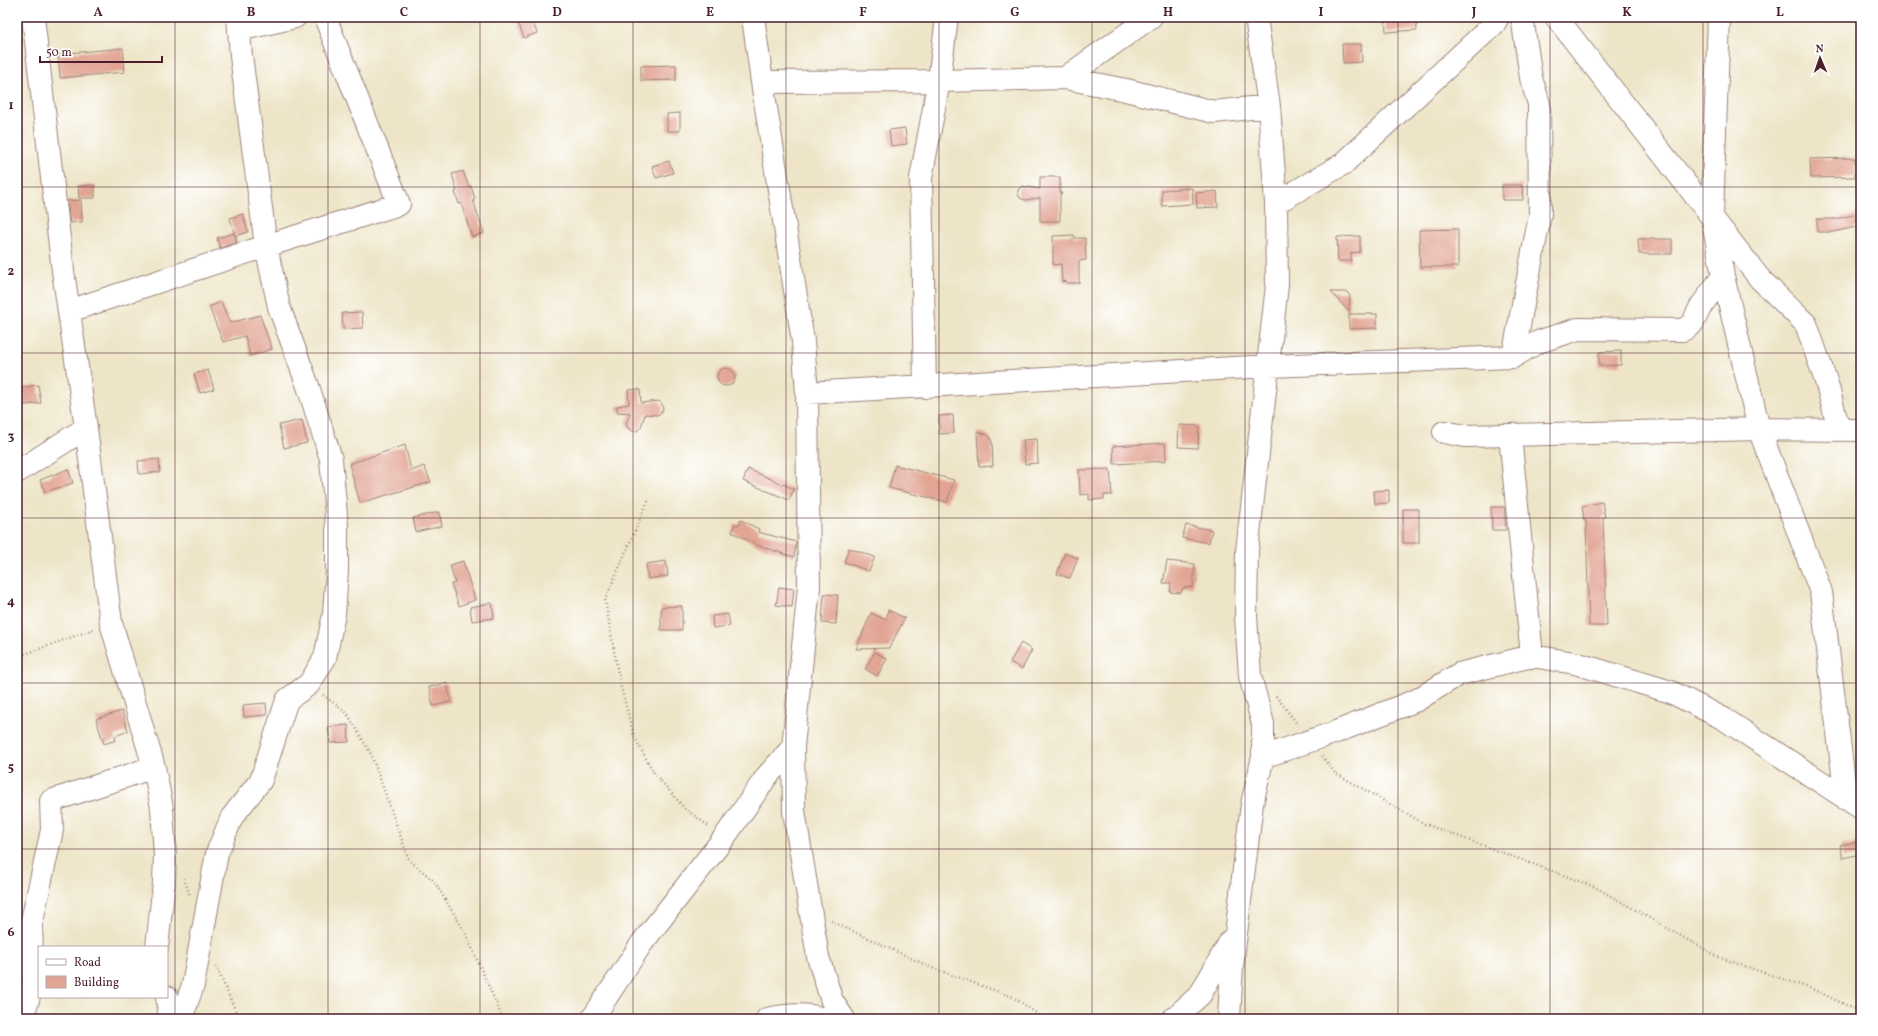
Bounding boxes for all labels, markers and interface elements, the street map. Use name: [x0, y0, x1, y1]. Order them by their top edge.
text: A: [93, 4, 103, 22]
text: B: [247, 4, 256, 22]
text: C: [400, 4, 408, 22]
text: D: [552, 4, 562, 22]
text: E: [706, 4, 714, 22]
text: F: [859, 4, 867, 22]
text: G: [1010, 4, 1020, 22]
text: H: [1163, 4, 1173, 22]
text: I: [1319, 4, 1324, 22]
text: J: [1471, 4, 1477, 22]
text: K: [1622, 4, 1632, 22]
text: L: [1776, 4, 1784, 22]
scale bar: [40, 38, 162, 64]
north arrow: [1800, 38, 1840, 78]
text: N: [1815, 42, 1824, 57]
text: 50 m: [46, 45, 72, 61]
text: 1: [8, 97, 14, 115]
text: 2: [8, 263, 15, 281]
text: 3: [8, 428, 15, 446]
text: 4: [7, 593, 15, 611]
text: 5: [8, 759, 14, 777]
text: 6: [7, 924, 15, 942]
legend: [38, 946, 168, 998]
text: Road: [74, 955, 101, 971]
text: Building: [74, 975, 119, 991]

